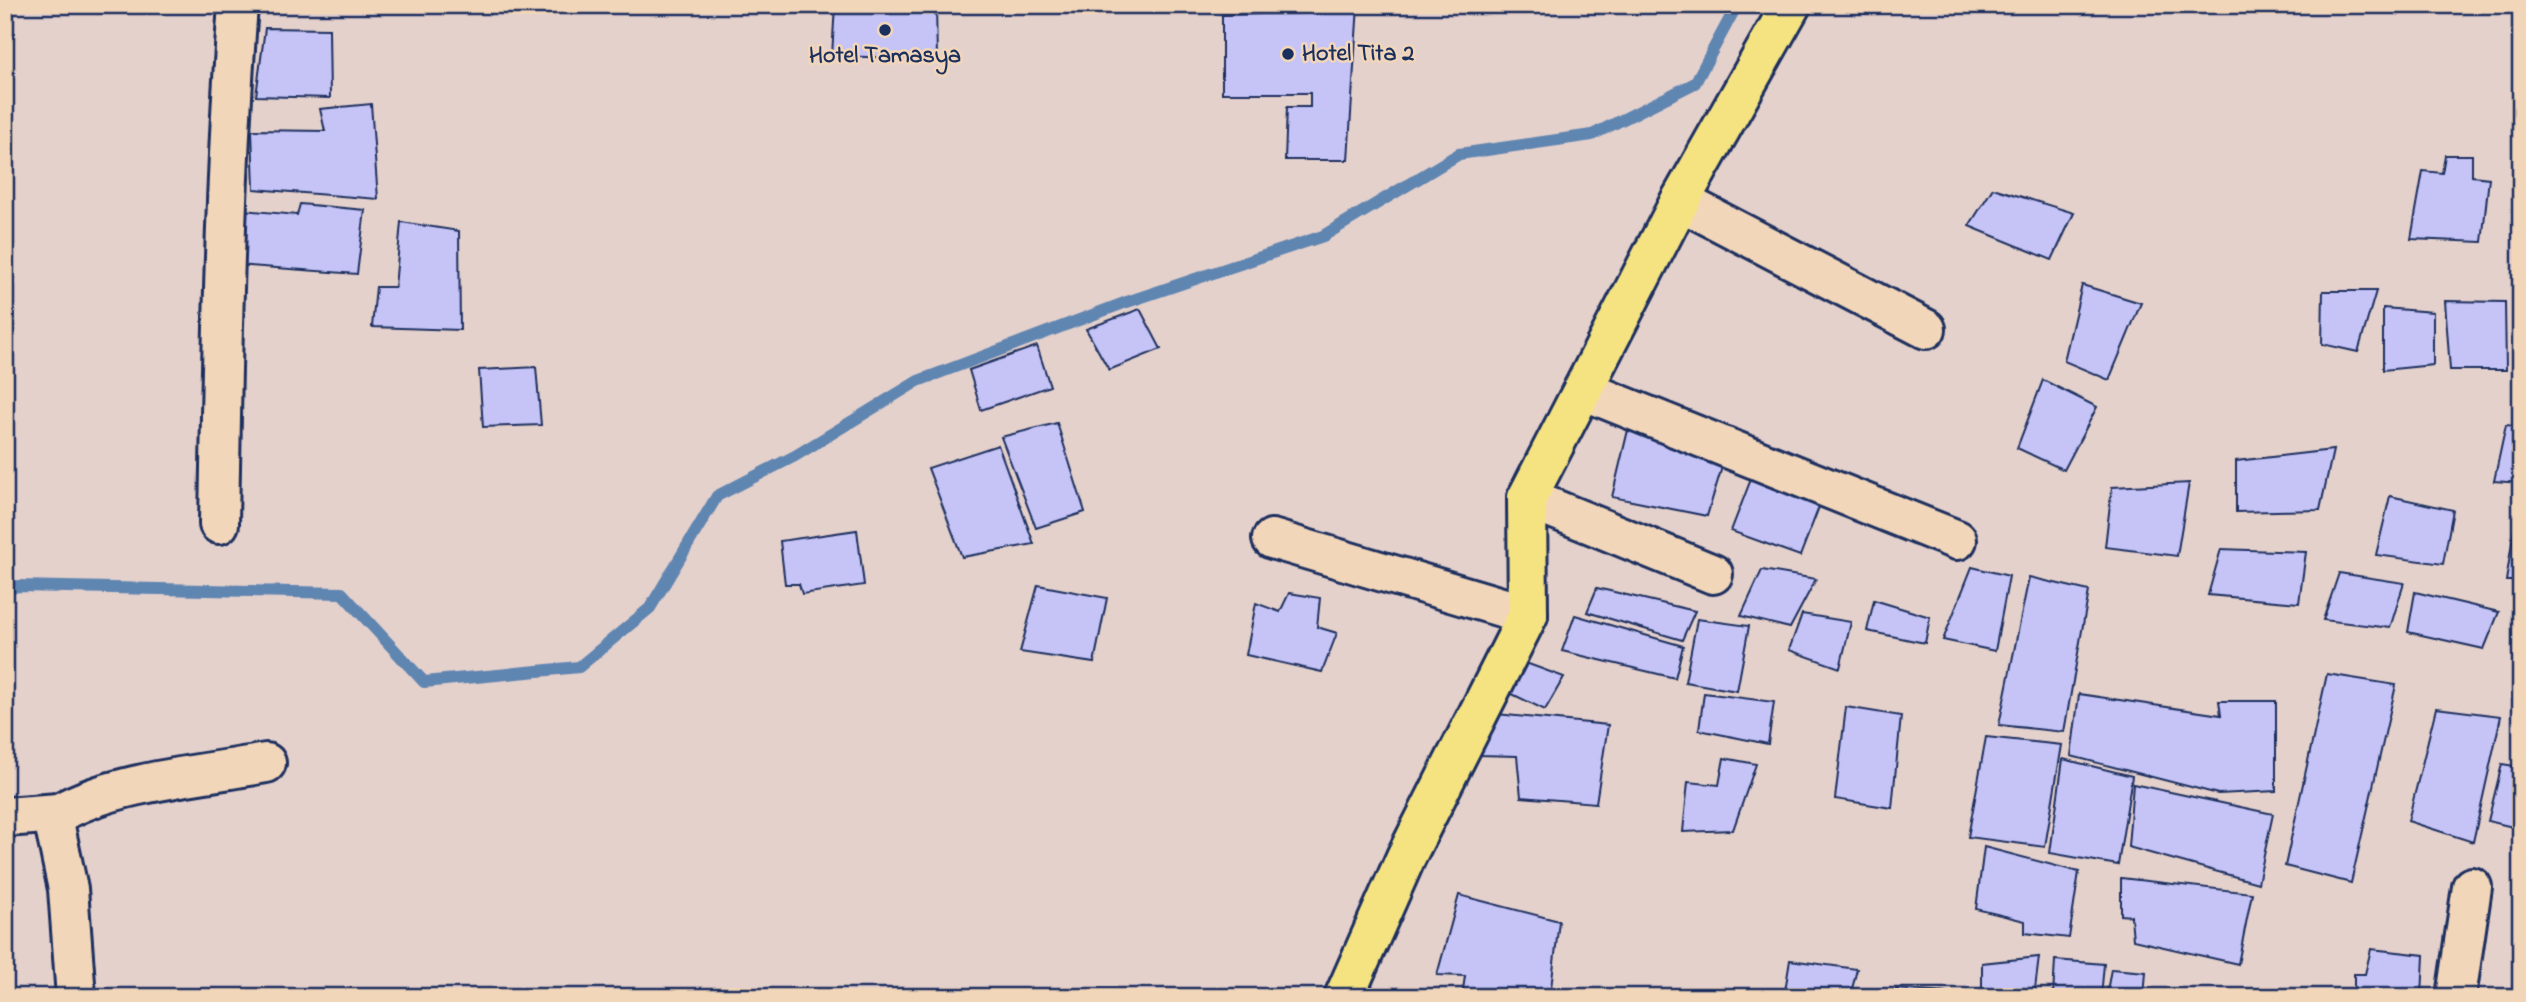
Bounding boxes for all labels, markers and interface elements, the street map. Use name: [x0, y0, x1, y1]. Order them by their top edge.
marker: Hotel Tamasya: [877, 22, 893, 38]
place label: Hotel Tita 2: [1302, 37, 1414, 72]
place label: Hotel Tamasya: [809, 39, 961, 75]
marker: Hotel Tita 2: [1280, 46, 1296, 62]

